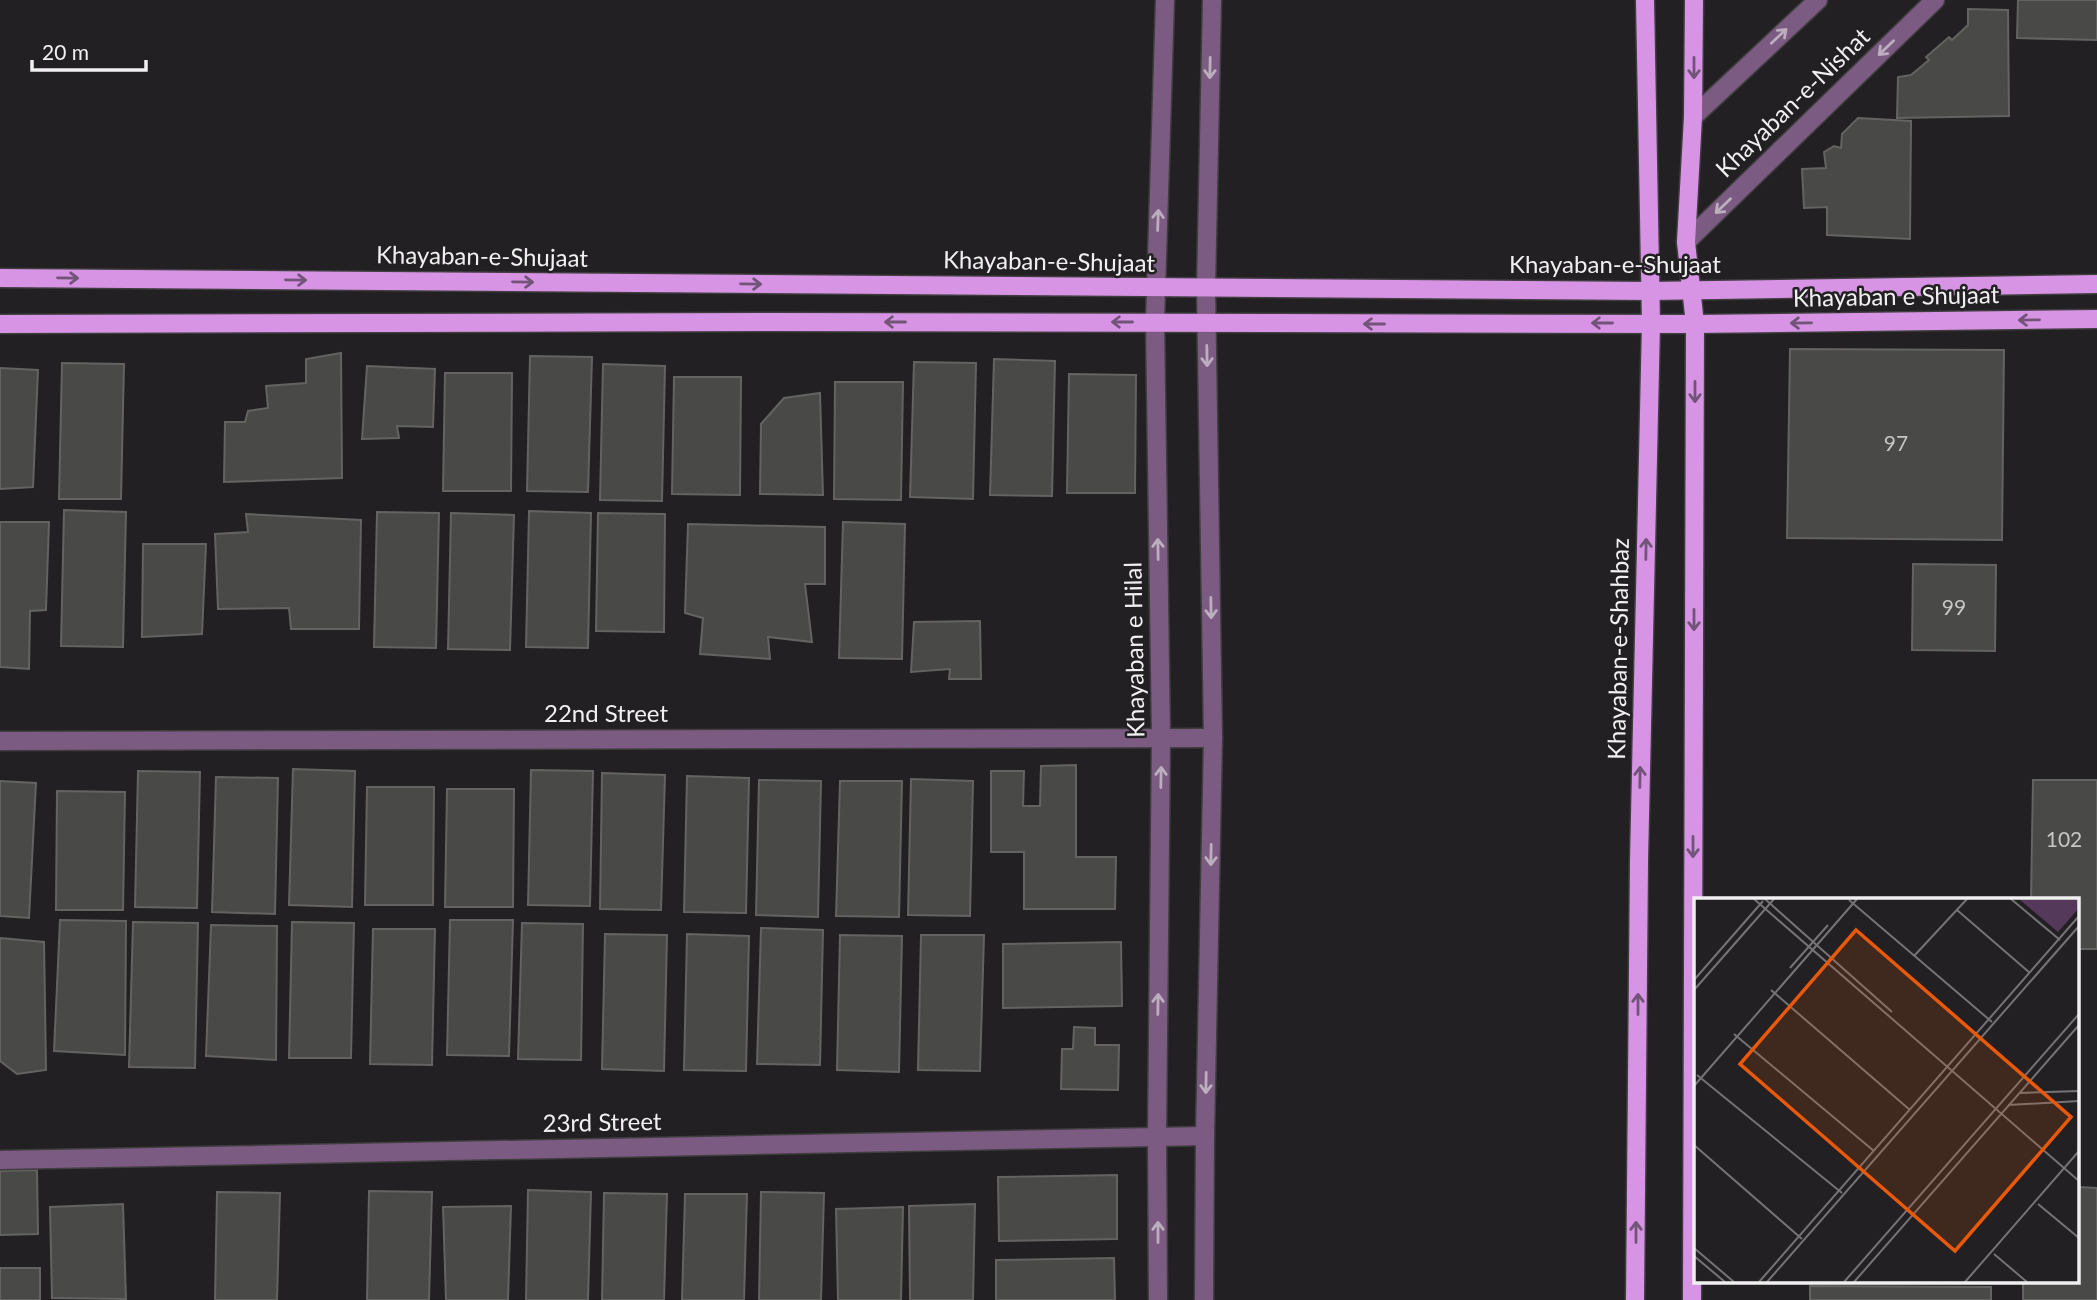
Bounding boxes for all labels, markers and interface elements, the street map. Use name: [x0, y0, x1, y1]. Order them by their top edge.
street label: Khayaban-e-Nishat: [1709, 21, 1875, 183]
scale bar: [32, 28, 145, 72]
one-way arrow: [1770, 28, 1787, 45]
text: 20 m: [42, 39, 89, 64]
one-way arrow: [1878, 39, 1895, 56]
one-way arrow: [1204, 56, 1217, 79]
one-way arrow: [1687, 56, 1701, 79]
one-way arrow: [1715, 198, 1732, 215]
one-way arrow: [1151, 208, 1164, 231]
street label: Khayaban-e-Shujaat: [376, 239, 589, 272]
street label: Khayaban-e-Shujaat: [943, 244, 1156, 277]
street label: Khayaban-e-Shujaat: [1509, 249, 1721, 278]
one-way arrow: [56, 271, 79, 285]
one-way arrow: [284, 273, 307, 287]
one-way arrow: [511, 275, 534, 289]
one-way arrow: [739, 277, 762, 291]
street label: Khayaban e Shujaat: [1793, 279, 2000, 312]
one-way arrow: [2018, 313, 2041, 327]
one-way arrow: [884, 315, 907, 329]
one-way arrow: [1111, 315, 1134, 329]
one-way arrow: [1591, 316, 1614, 330]
one-way arrow: [1790, 316, 1813, 329]
one-way arrow: [1363, 317, 1386, 331]
one-way arrow: [1200, 345, 1214, 368]
one-way arrow: [1688, 380, 1701, 403]
house number: 97: [1884, 430, 1908, 455]
one-way arrow: [1152, 538, 1165, 561]
street label: Khayaban-e-Shahbaz: [1601, 538, 1634, 760]
one-way arrow: [1639, 538, 1652, 561]
street label: Khayaban e Hilal: [1117, 562, 1150, 738]
house number: 99: [1942, 594, 1966, 619]
one-way arrow: [1204, 597, 1218, 620]
one-way arrow: [1687, 608, 1701, 631]
street label: 22nd Street: [544, 698, 668, 727]
one-way arrow: [1154, 766, 1168, 789]
one-way arrow: [1634, 766, 1647, 789]
house number: 102: [2046, 826, 2082, 851]
one-way arrow: [1686, 835, 1700, 858]
one-way arrow: [1204, 843, 1217, 866]
inset map: [1694, 898, 2080, 1282]
one-way arrow: [1152, 993, 1165, 1016]
one-way arrow: [1631, 993, 1644, 1016]
one-way arrow: [1199, 1071, 1213, 1094]
street label: 23rd Street: [542, 1106, 662, 1137]
one-way arrow: [1151, 1221, 1165, 1244]
one-way arrow: [1629, 1221, 1643, 1244]

